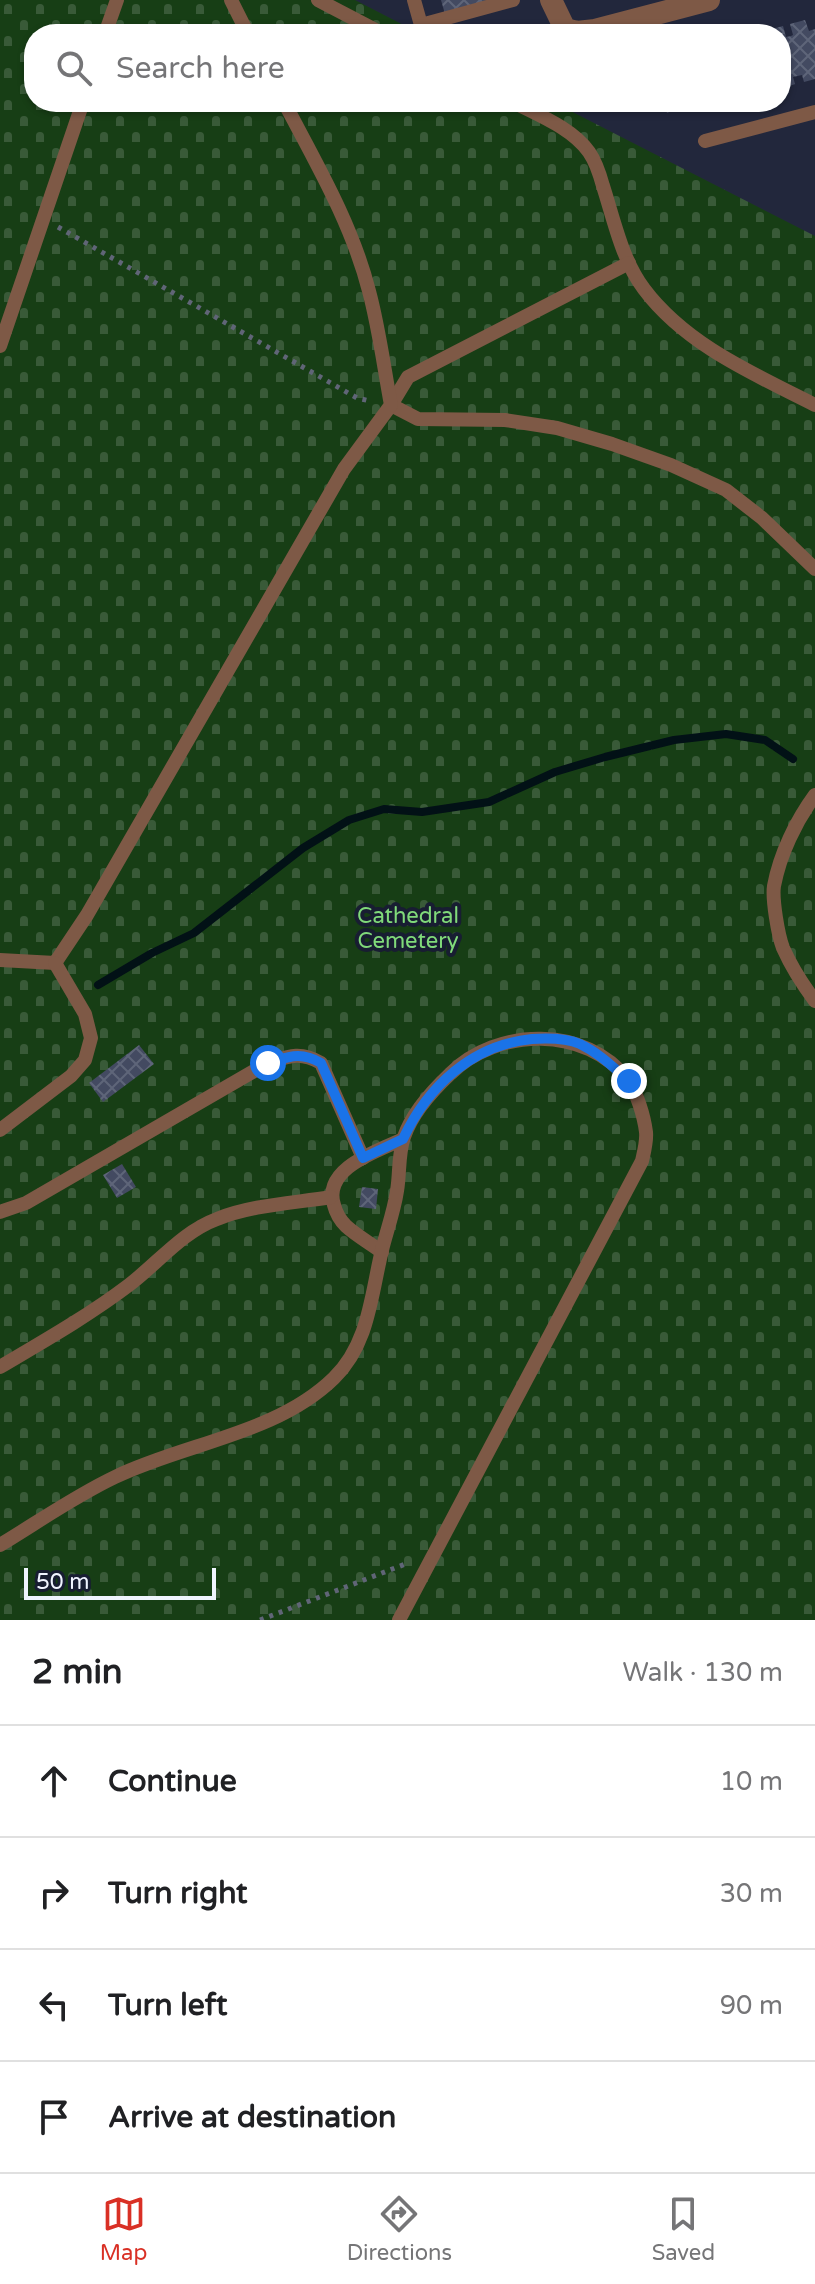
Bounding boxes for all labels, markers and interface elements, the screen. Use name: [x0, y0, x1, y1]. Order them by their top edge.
search box: [24, 24, 791, 112]
icon: search: [52, 46, 96, 90]
text: Search here: [116, 50, 285, 87]
park label: Cathedral Cemetery: [357, 903, 459, 954]
route start: [250, 1045, 286, 1081]
route end: [611, 1063, 647, 1099]
scale bar: [24, 1564, 216, 1600]
text: 50 m: [36, 1569, 90, 1595]
text: 2 min: [32, 1652, 123, 1693]
text: Walk · 130 m: [623, 1657, 783, 1688]
icon: ahead: [32, 1759, 76, 1803]
text: Continue: [108, 1763, 237, 1800]
text: 10 m: [720, 1766, 783, 1797]
icon: right: [32, 1871, 76, 1915]
text: Turn right: [108, 1875, 248, 1912]
text: 30 m: [720, 1878, 783, 1909]
icon: left: [32, 1983, 76, 2027]
text: Turn left: [108, 1987, 227, 2024]
text: 90 m: [720, 1990, 783, 2021]
icon: arrive: [32, 2095, 76, 2139]
text: Arrive at destination: [108, 2099, 396, 2136]
tab: Map: [100, 2192, 147, 2266]
tab: Directions: [347, 2192, 452, 2266]
tab: Saved: [652, 2192, 715, 2266]

